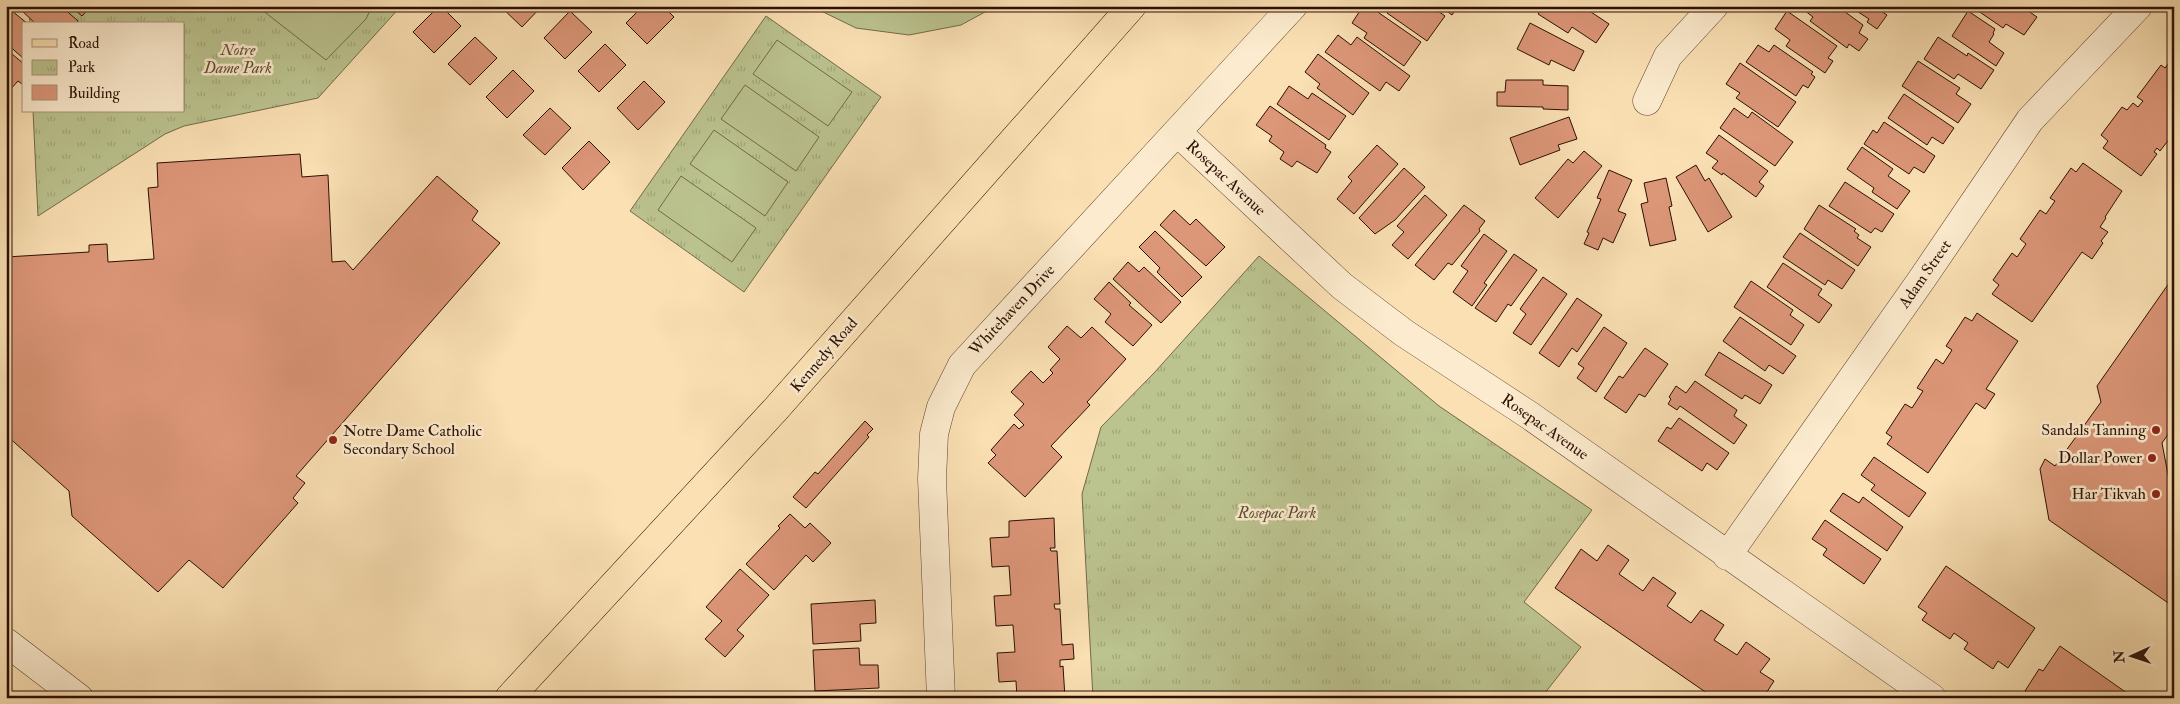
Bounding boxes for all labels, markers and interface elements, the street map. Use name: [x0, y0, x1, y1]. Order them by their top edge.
legend: [22, 22, 185, 112]
text: Road: [68, 34, 100, 53]
park label: Notre Dame Park: [203, 40, 272, 78]
text: Park: [68, 58, 95, 77]
text: Building: [68, 84, 120, 103]
street label: Rosepac Avenue: [1181, 136, 1270, 221]
street label: Adam Street: [1894, 236, 1956, 313]
street label: Whitehaven Drive: [964, 260, 1060, 360]
street label: Kennedy Road: [786, 313, 862, 396]
street label: Rosepac Avenue: [1497, 390, 1593, 465]
place label: Sandals Tanning: [2041, 420, 2147, 440]
place label: Notre Dame Catholic Secondary School: [343, 421, 483, 459]
marker: Sandals Tanning: [2150, 424, 2162, 436]
marker: Notre Dame Catholic Secondary School: [327, 434, 339, 446]
place label: Dollar Power: [2058, 448, 2142, 468]
marker: Dollar Power: [2146, 452, 2158, 464]
place label: Har Tikvah: [2072, 484, 2147, 504]
marker: Har Tikvah: [2150, 488, 2162, 500]
park label: Rosepac Park: [1237, 503, 1317, 523]
north arrow: [2108, 632, 2158, 682]
text: N: [2111, 649, 2128, 664]

